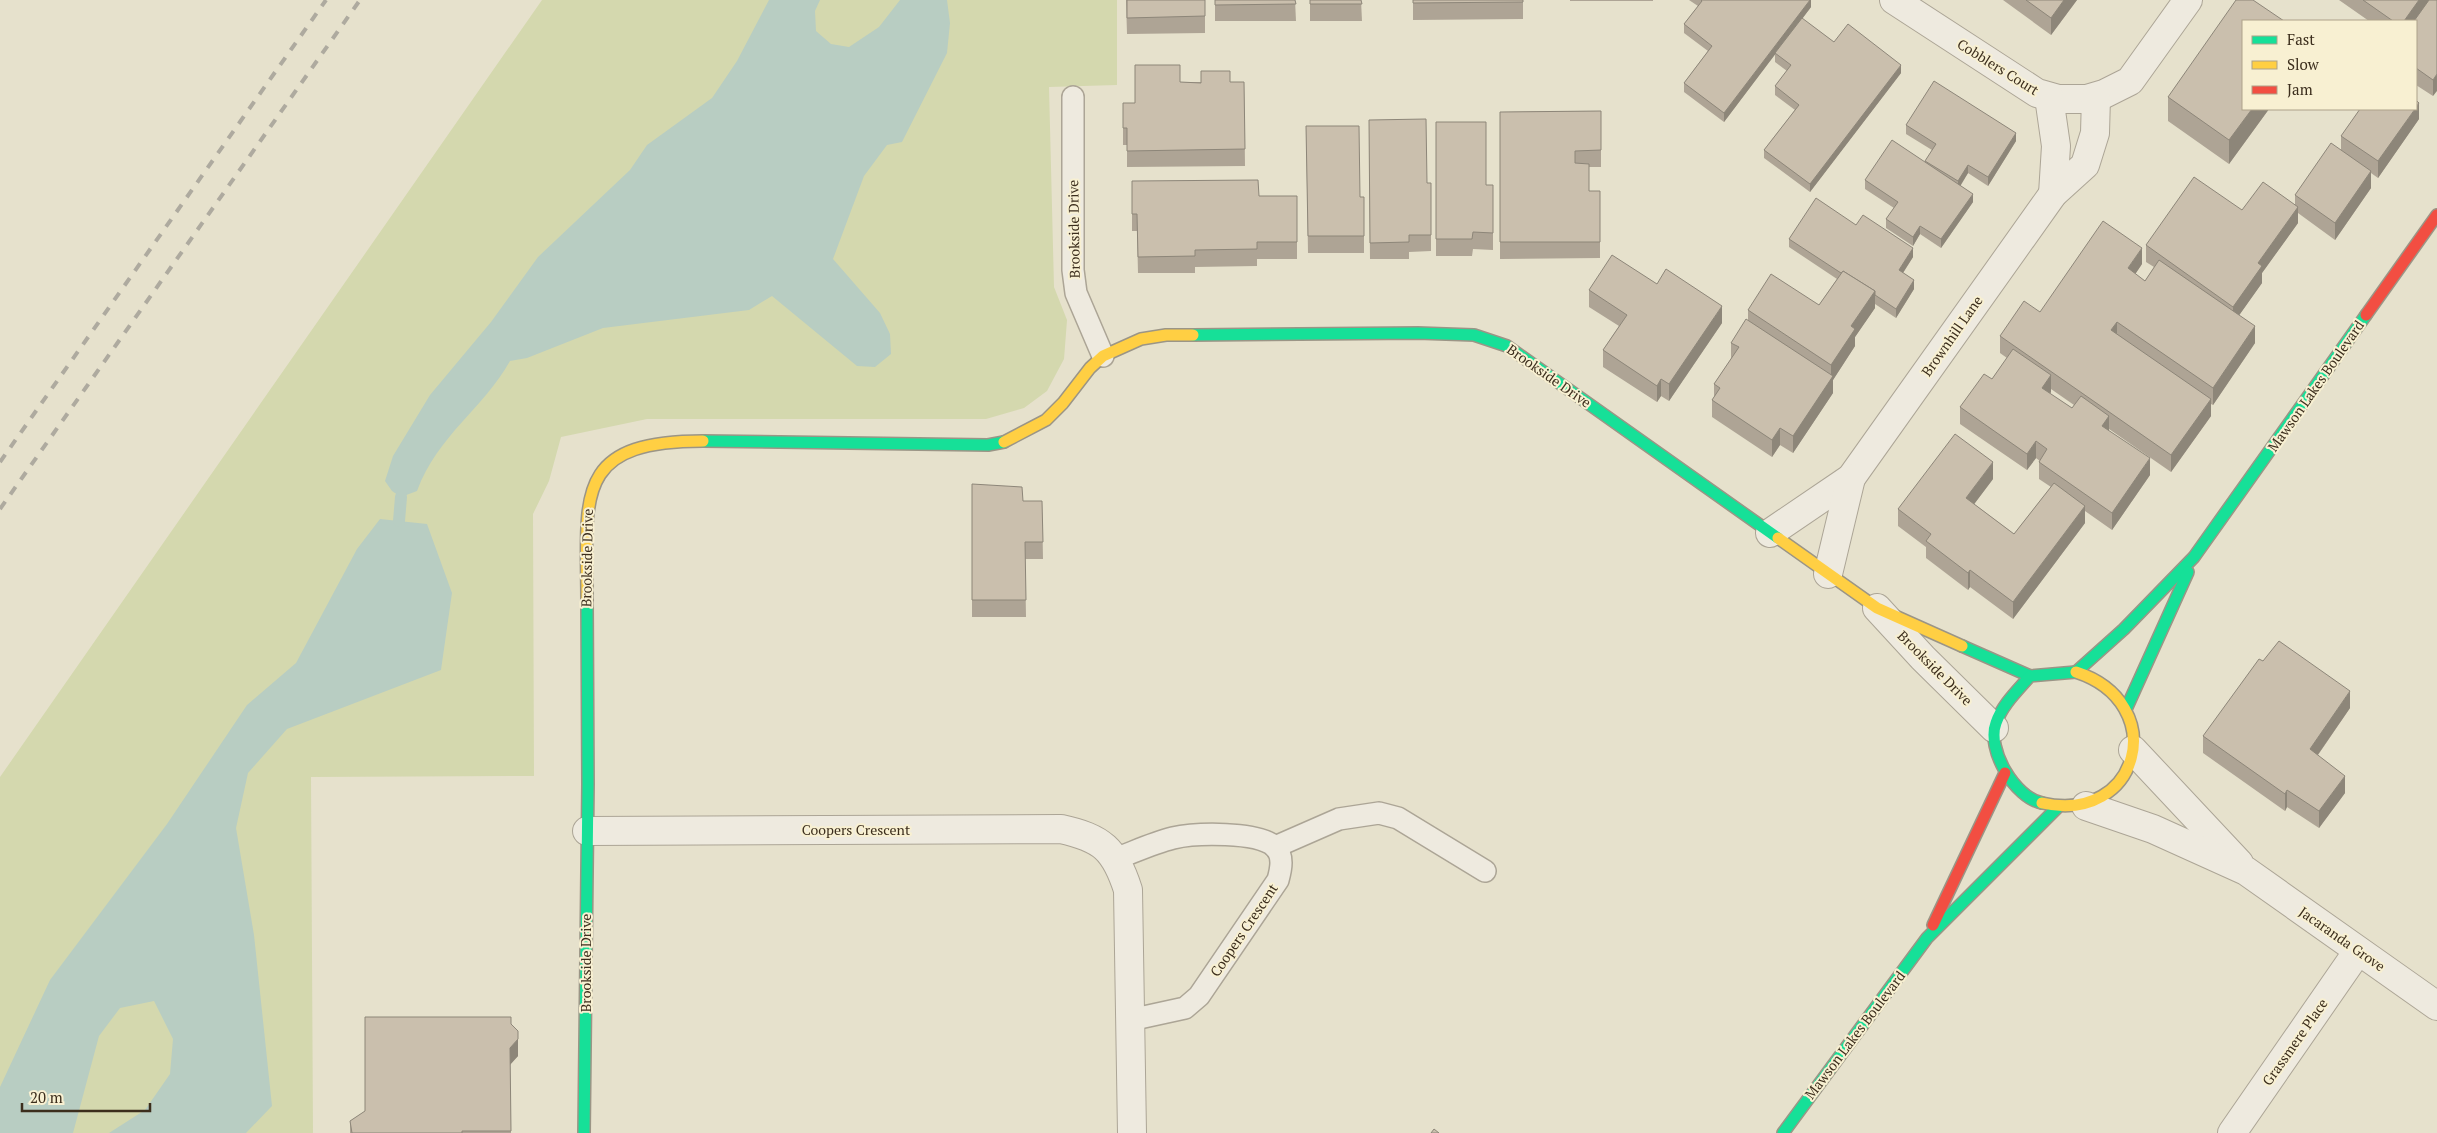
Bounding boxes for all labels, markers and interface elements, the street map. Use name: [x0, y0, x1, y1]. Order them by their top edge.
legend: [2242, 20, 2417, 110]
text: Fast: [2287, 29, 2315, 49]
street label: Cobblers Court: [1954, 34, 2043, 100]
text: Slow: [2287, 54, 2320, 74]
text: Jam: [2287, 79, 2313, 99]
street label: Brookside Drive: [1063, 180, 1084, 278]
street label: Brownhill Lane: [1917, 292, 1986, 380]
street label: Mawson Lakes Boulevard: [2263, 316, 2368, 455]
street label: Brookside Drive: [1503, 340, 1595, 412]
street label: Brookside Drive: [576, 509, 597, 607]
street label: Brookside Drive: [1894, 626, 1977, 709]
street label: Coopers Crescent: [802, 820, 911, 839]
street label: Coopers Crescent: [1205, 879, 1282, 980]
street label: Jacaranda Grove: [2296, 902, 2389, 975]
street label: Brookside Drive: [576, 914, 595, 1012]
street label: Mawson Lakes Boulevard: [1800, 967, 1909, 1103]
street label: Grassmere Place: [2258, 994, 2332, 1089]
scale bar: [22, 1080, 150, 1112]
text: 20 m: [30, 1087, 63, 1107]

